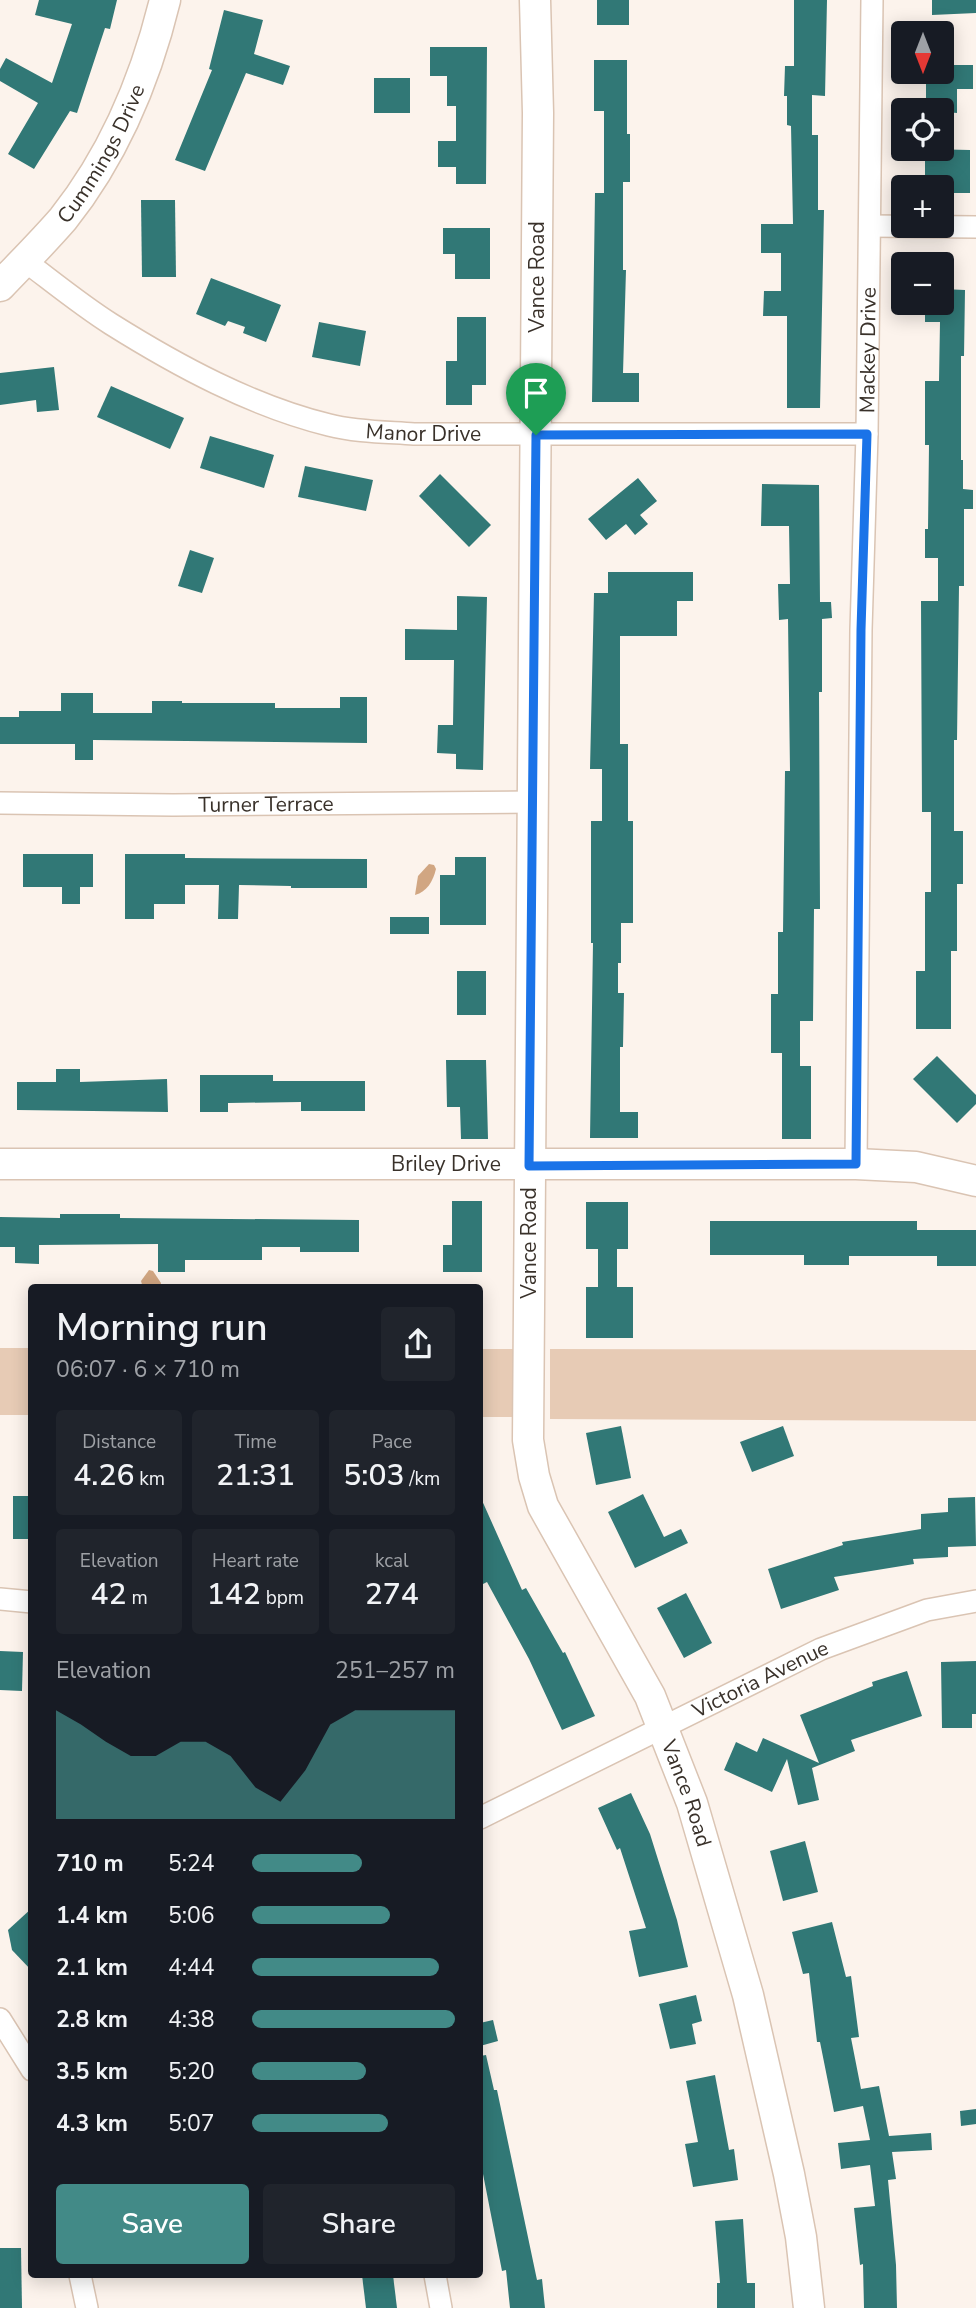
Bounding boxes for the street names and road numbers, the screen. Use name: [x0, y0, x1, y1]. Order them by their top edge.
street label: Cummings Drive: [51, 80, 151, 229]
street label: Vance Road: [523, 221, 551, 334]
street label: Mackey Drive: [853, 287, 883, 413]
street label: Manor Drive: [365, 417, 481, 448]
street label: Turner Terrace: [198, 790, 334, 819]
street label: Briley Drive: [391, 1150, 501, 1178]
street label: Vance Road: [515, 1187, 543, 1300]
street label: Victoria Avenue: [687, 1634, 832, 1725]
street label: Vance Road: [654, 1735, 718, 1850]

